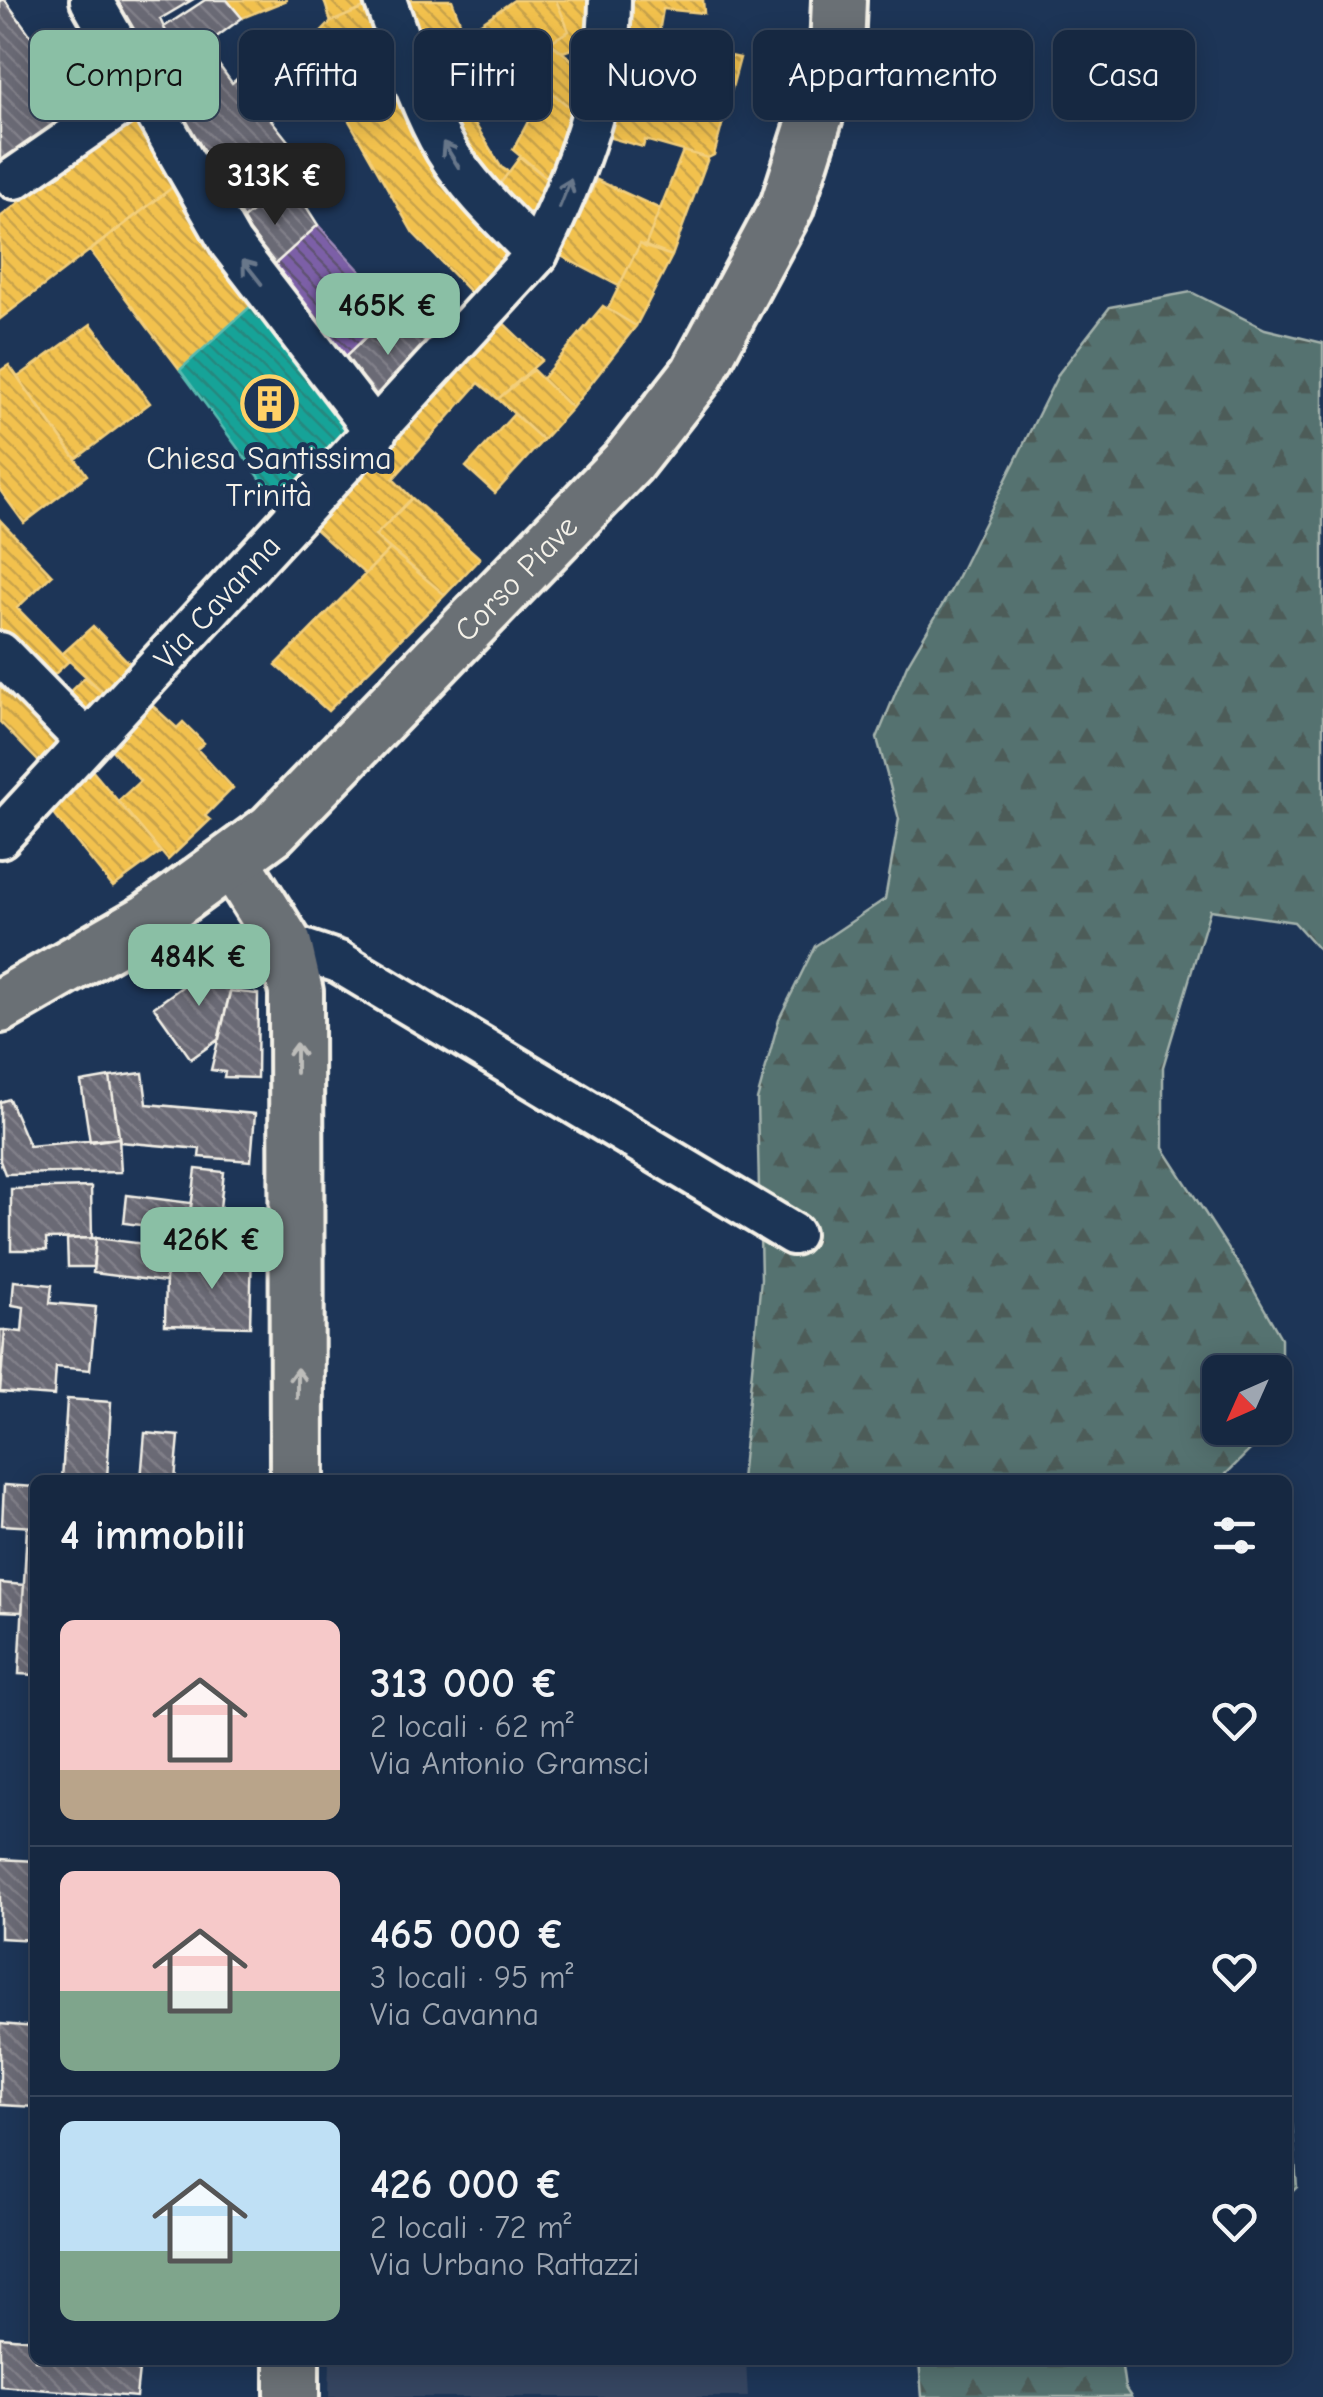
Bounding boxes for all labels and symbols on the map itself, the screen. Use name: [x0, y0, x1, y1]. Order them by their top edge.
one-way arrow: [440, 141, 461, 169]
pin: 313K €: [194, 143, 356, 228]
one-way arrow: [558, 178, 576, 208]
one-way arrow: [242, 259, 263, 286]
pin: 465K €: [307, 273, 469, 358]
building icon: Chiesa Santissima Trinità: [239, 374, 299, 434]
place label: Chiesa Santissima Trinità: [146, 440, 392, 514]
street label: Corso Piave: [447, 508, 585, 649]
street label: Via Cavanna: [146, 527, 288, 677]
pin: 484K €: [118, 924, 280, 1009]
one-way arrow: [286, 1042, 306, 1074]
pin: 426K €: [131, 1207, 293, 1292]
north arrow: [1202, 1355, 1292, 1445]
one-way arrow: [288, 1367, 306, 1400]

